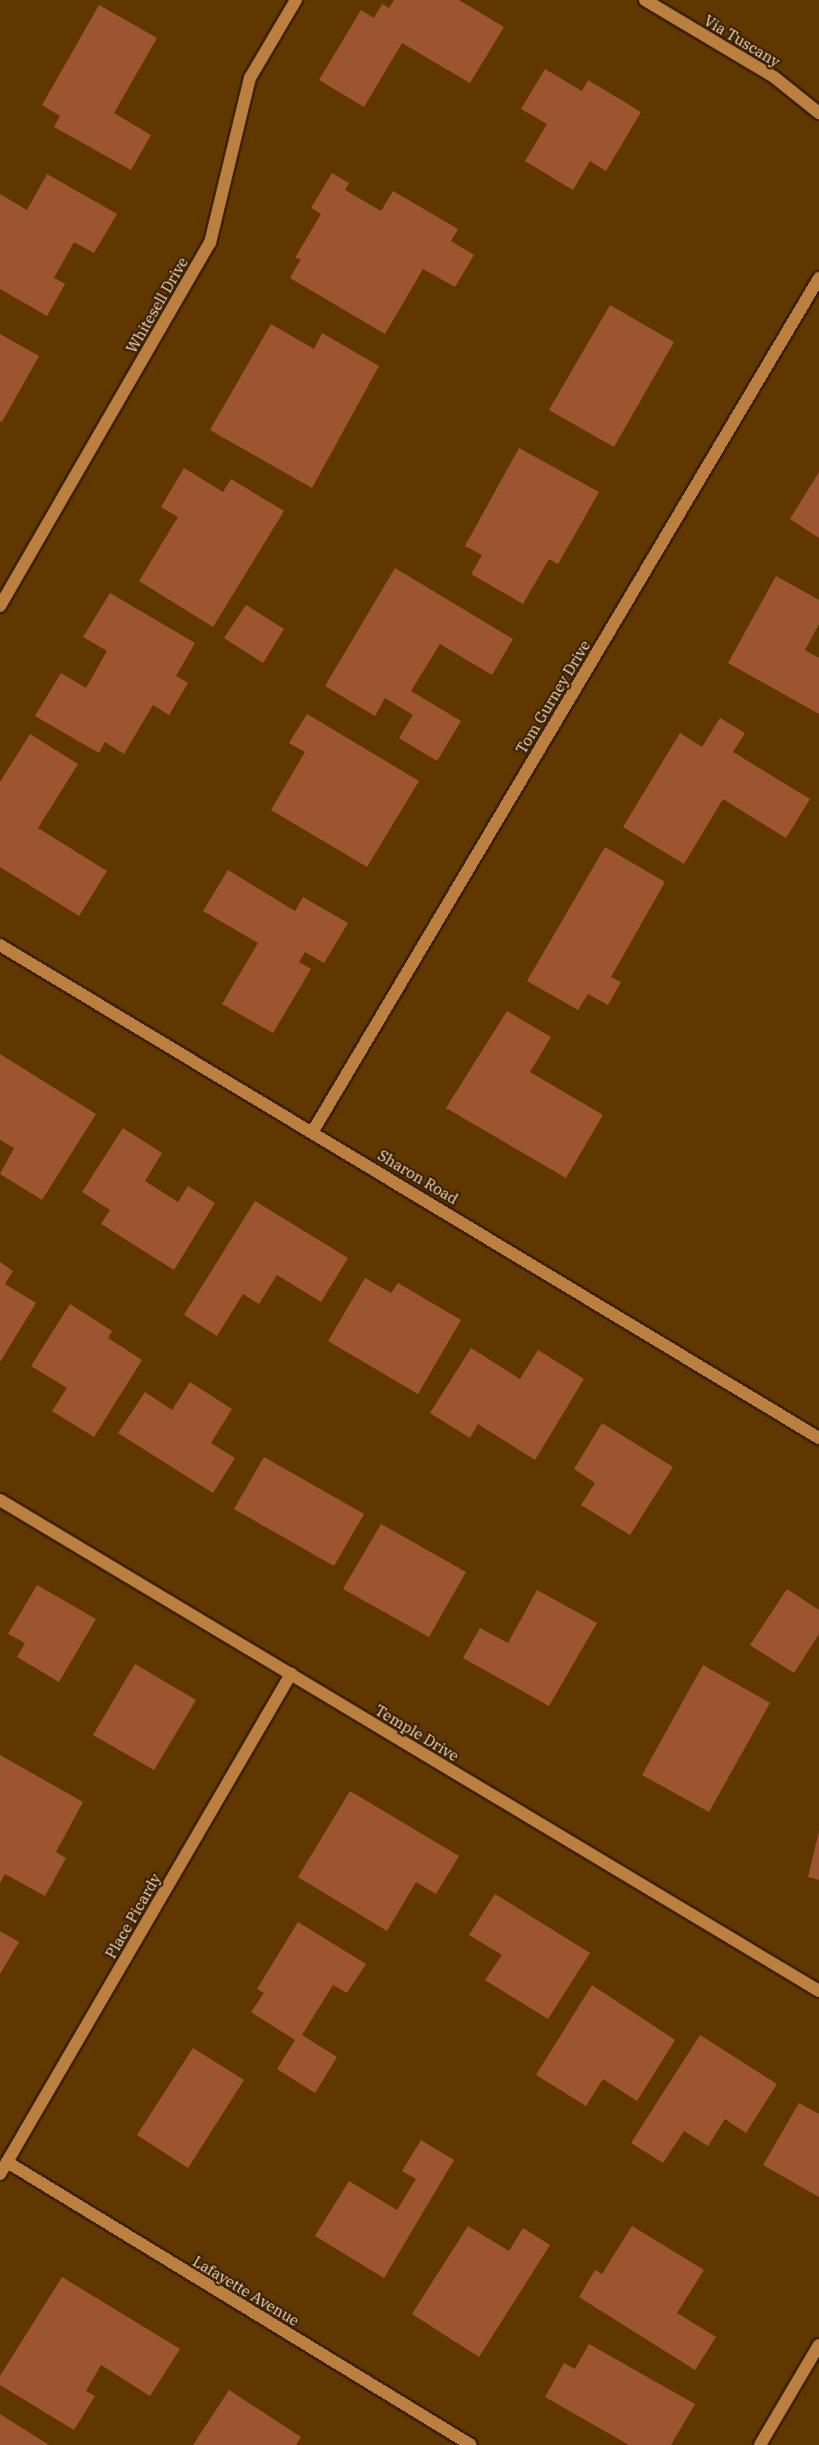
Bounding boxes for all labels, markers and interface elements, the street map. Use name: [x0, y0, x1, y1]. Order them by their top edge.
street label: Via Tuscany: [701, 11, 783, 71]
street label: Whitesell Drive: [122, 254, 192, 356]
street label: Tom Gurney Drive: [512, 637, 594, 757]
street label: Sharon Road: [375, 1146, 461, 1208]
street label: Temple Drive: [372, 1701, 462, 1765]
street label: Place Picardy: [101, 1870, 165, 1962]
street label: Lafayette Avenue: [190, 2252, 302, 2330]

